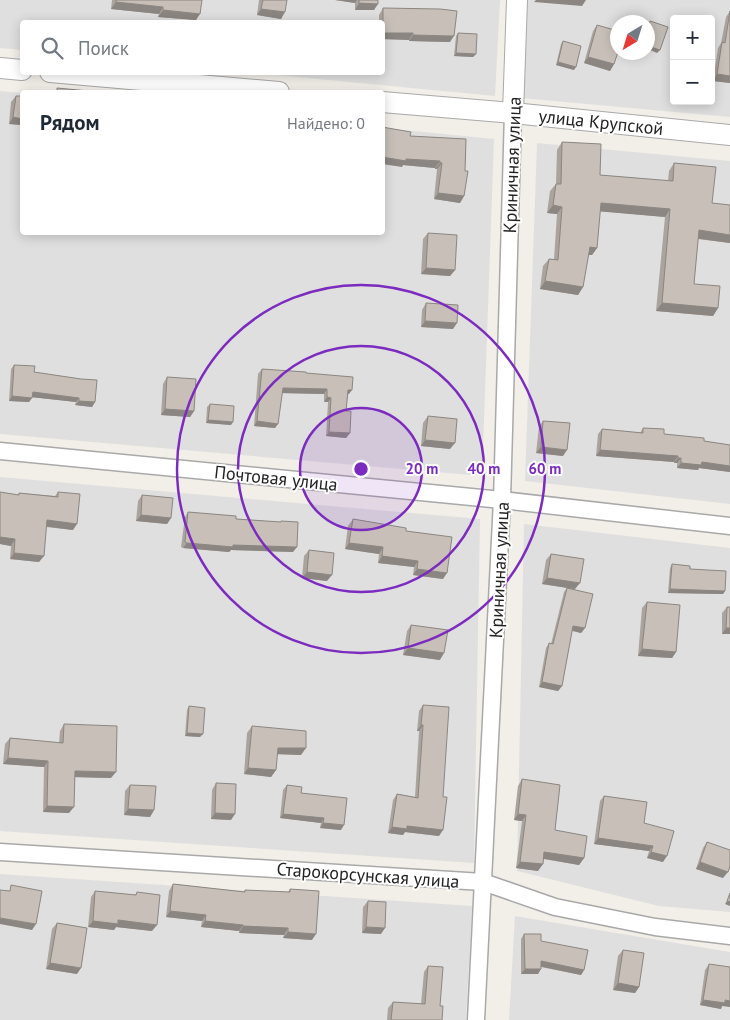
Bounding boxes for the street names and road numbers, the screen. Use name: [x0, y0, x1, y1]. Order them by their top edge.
street label: Криничная улица: [498, 96, 526, 234]
street label: улица Крупской: [538, 104, 664, 140]
street label: Почтовая улица: [213, 460, 339, 496]
street label: Криничная улица: [484, 501, 514, 639]
street label: Старокорсунская улица: [276, 857, 460, 893]

